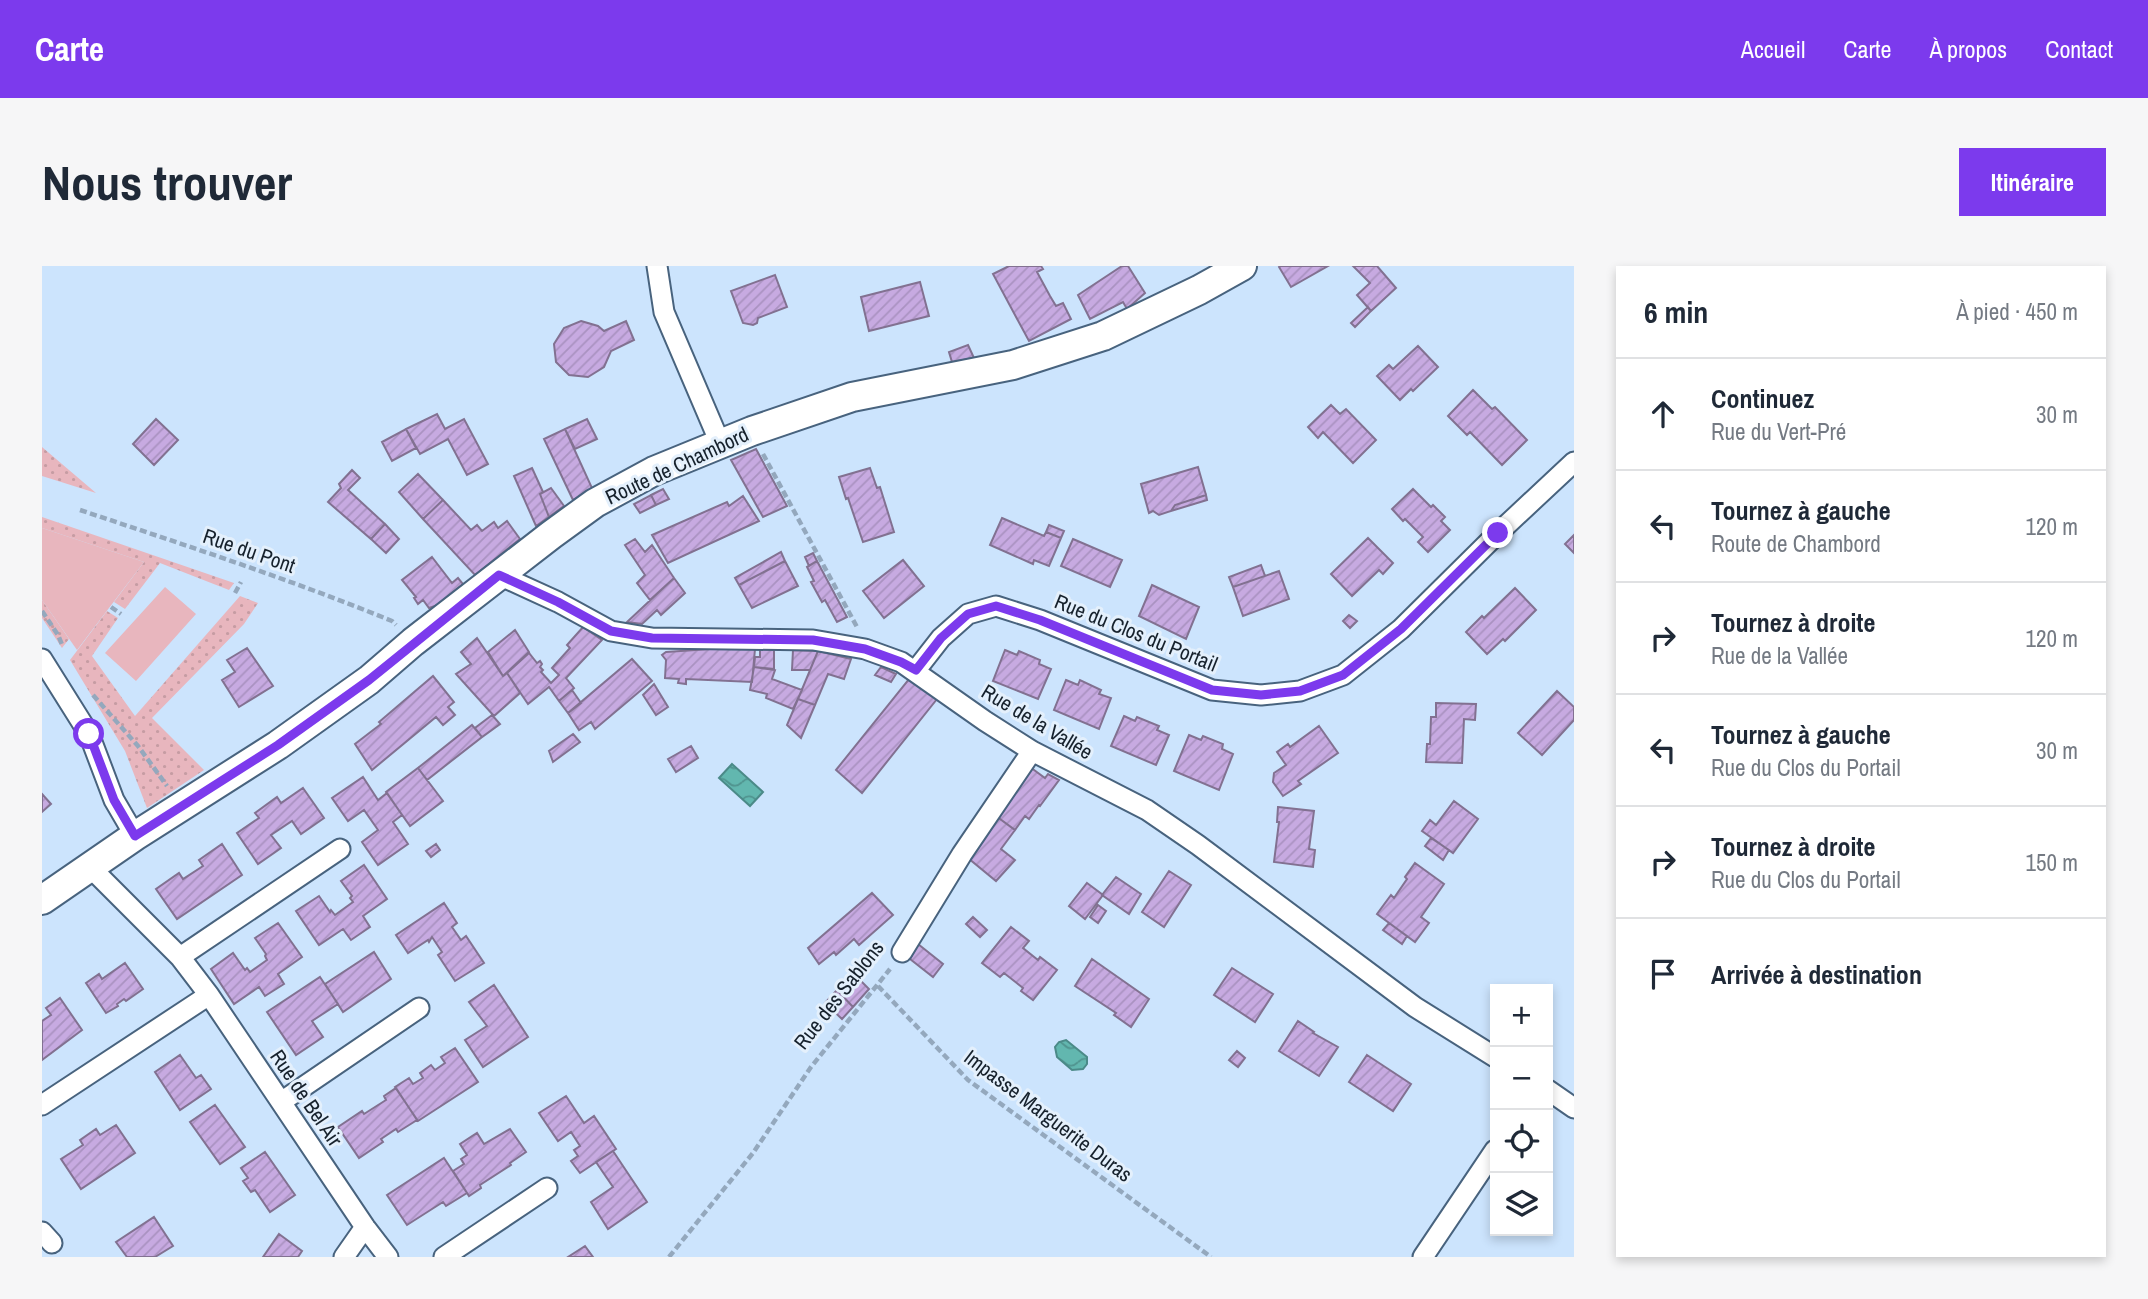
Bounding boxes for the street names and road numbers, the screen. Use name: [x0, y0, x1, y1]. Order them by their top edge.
street label: Route de Chambord: [600, 420, 753, 511]
street label: Rue du Pont: [199, 521, 299, 580]
street label: Rue du Clos du Portail: [1050, 587, 1222, 678]
street label: Rue de la Vallée: [976, 677, 1098, 766]
street label: Rue des Sablons: [787, 934, 890, 1055]
street label: Impasse Marguerite Duras: [958, 1043, 1138, 1189]
street label: Rue de Bel Air: [263, 1044, 350, 1152]

